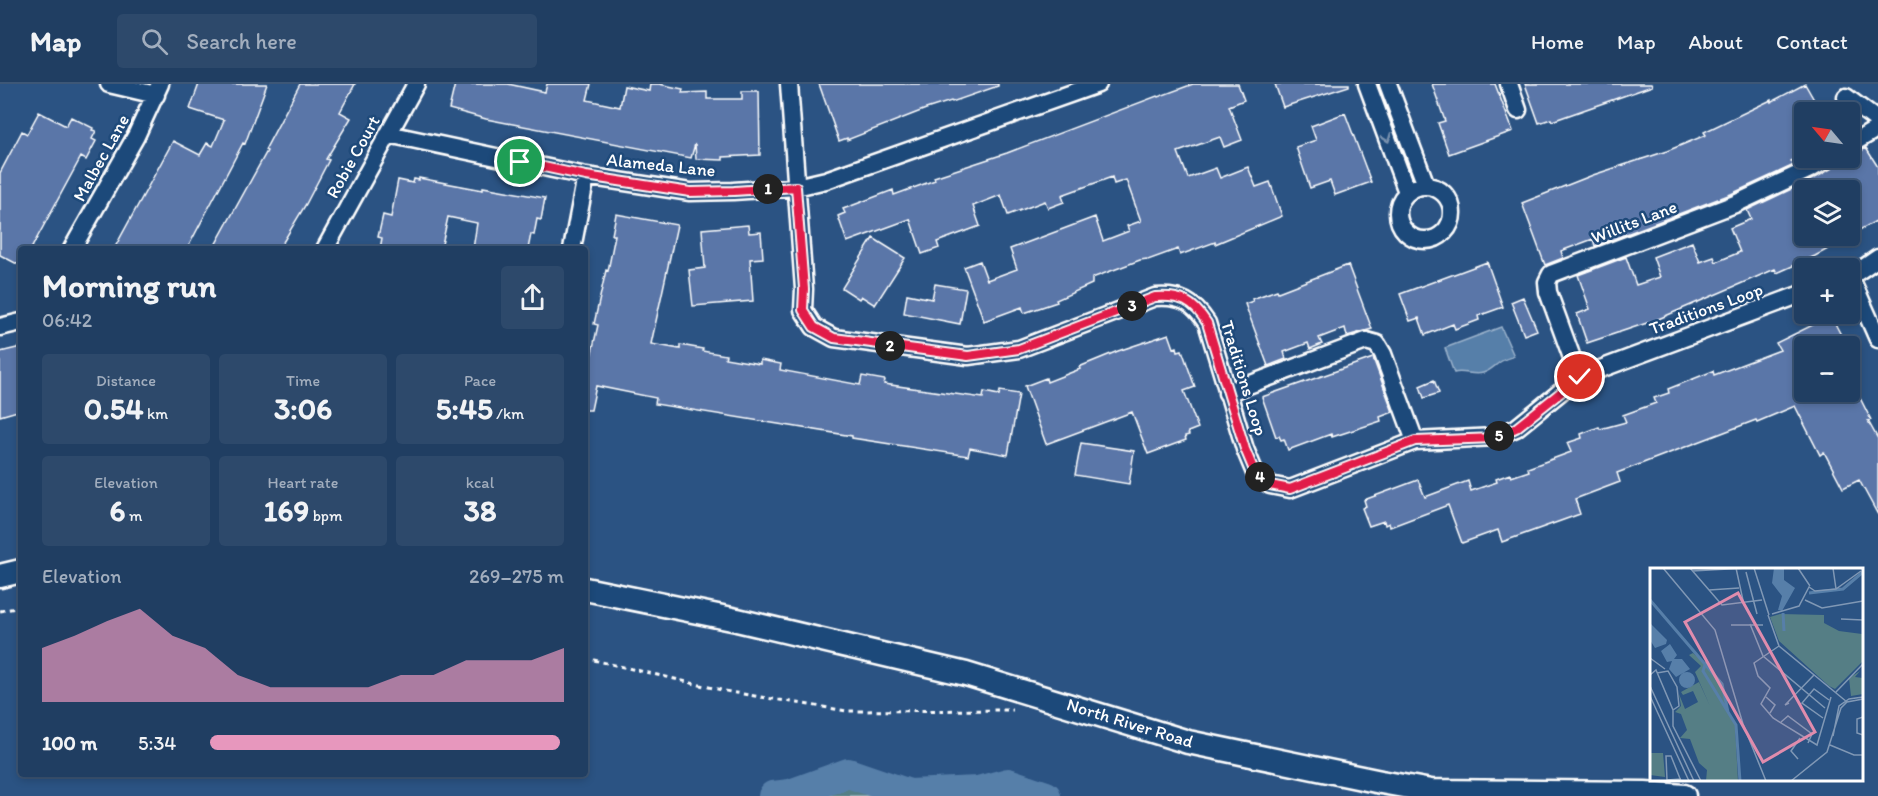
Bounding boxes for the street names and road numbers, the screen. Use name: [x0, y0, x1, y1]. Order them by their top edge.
street label: Malbec Lane: [68, 111, 134, 205]
street label: Robie Court: [321, 112, 385, 202]
street label: Alameda Lane: [605, 148, 717, 182]
street label: Willits Lane: [1588, 196, 1680, 248]
street label: Traditions Loop: [1646, 278, 1766, 340]
street label: Traditions Loop: [1216, 318, 1272, 438]
street label: North River Road: [1064, 693, 1196, 753]

